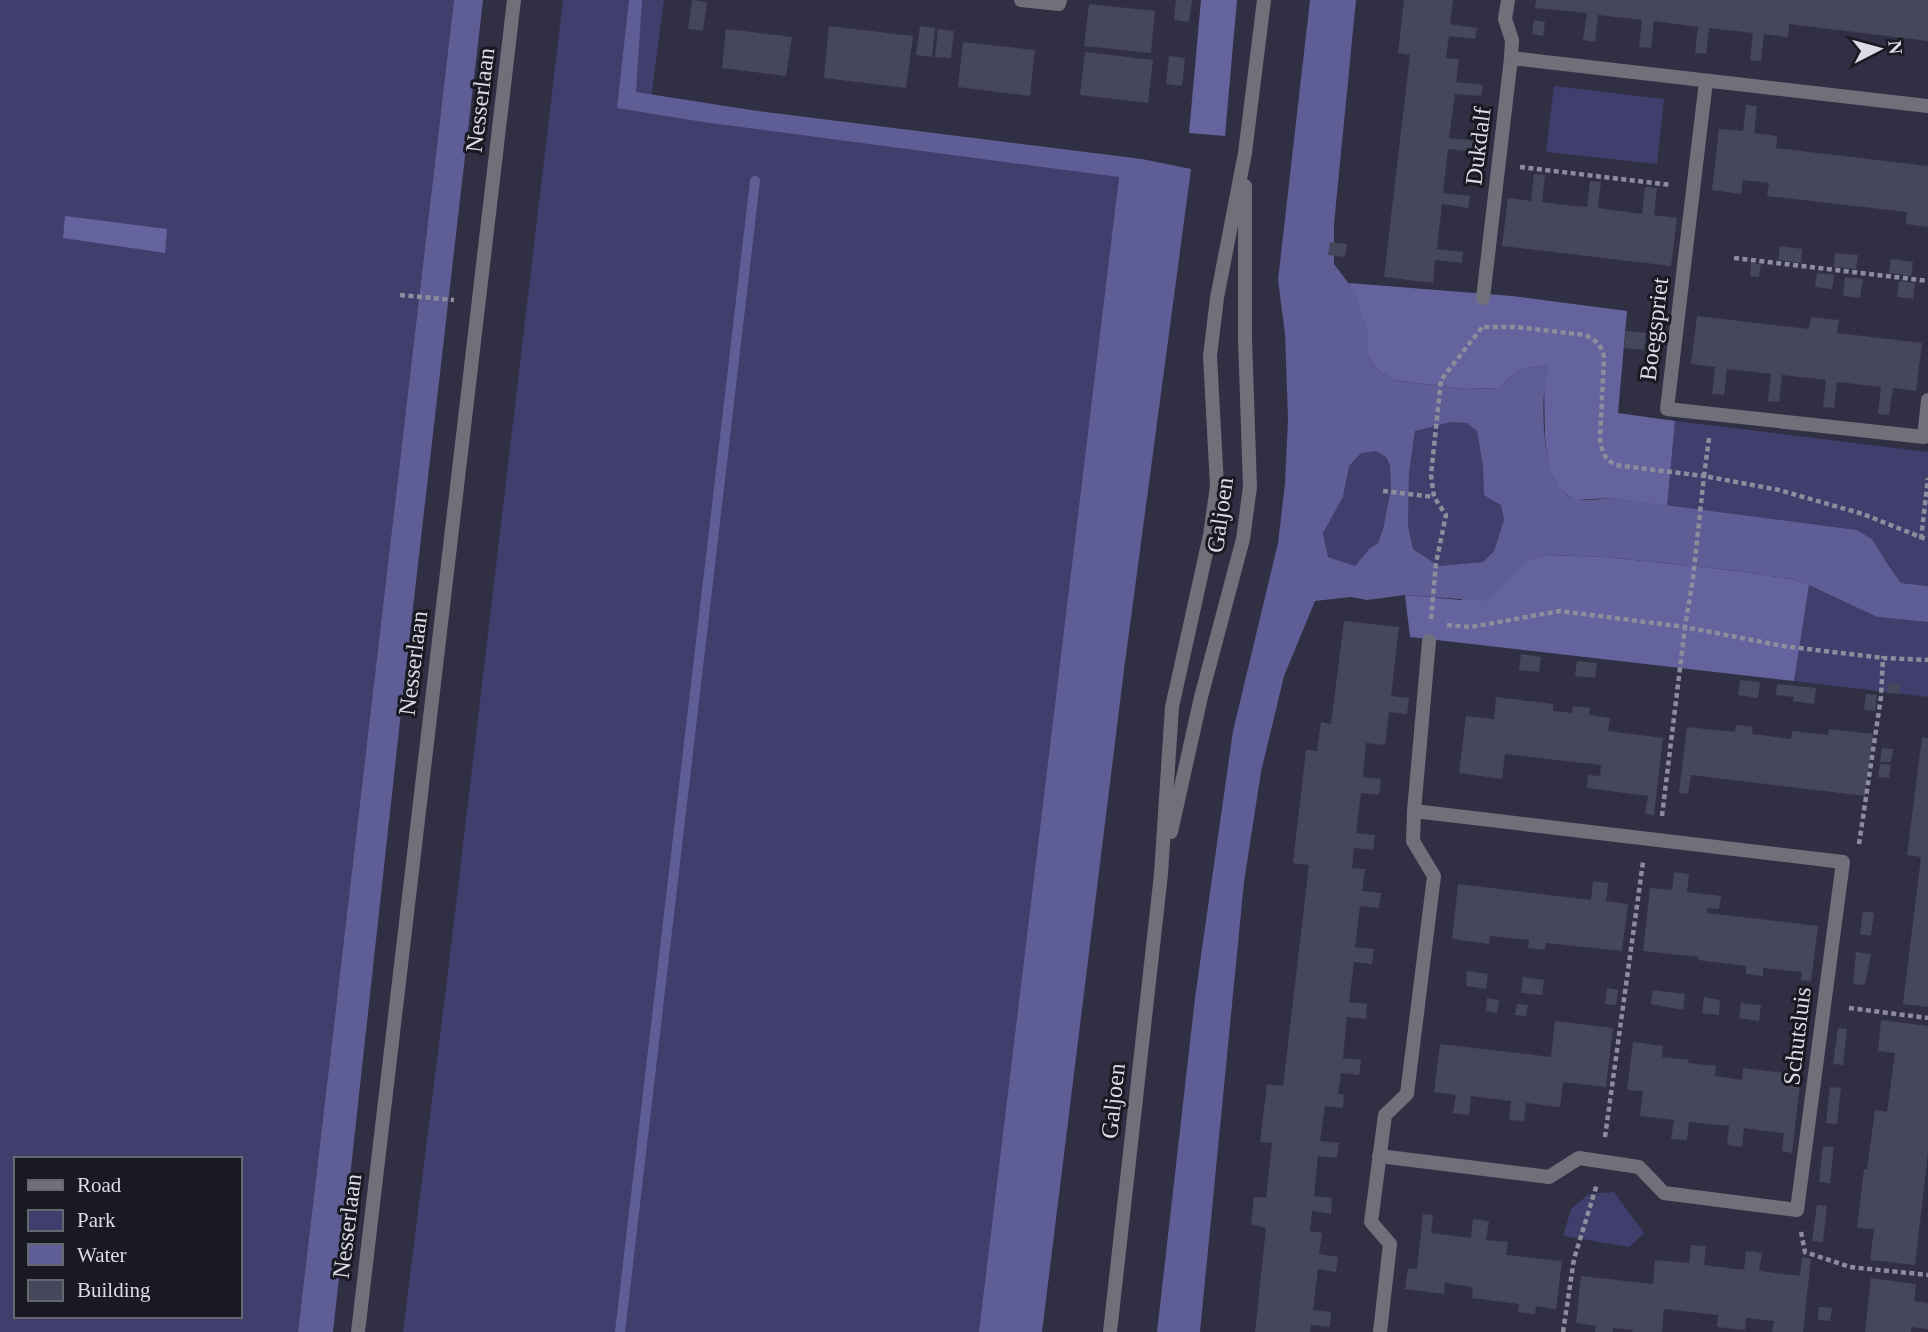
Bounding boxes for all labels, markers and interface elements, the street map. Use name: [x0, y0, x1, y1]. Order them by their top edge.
north arrow: [1844, 14, 1914, 84]
text: N: [1884, 39, 1907, 55]
street label: Nesserlaan: [461, 46, 499, 154]
street label: Dukdalf: [1460, 105, 1496, 187]
street label: Boegspriet: [1635, 275, 1673, 382]
street label: Galjoen: [1202, 476, 1238, 554]
street label: Nesserlaan: [394, 609, 432, 717]
street label: Schutsluis: [1778, 985, 1816, 1087]
street label: Galjoen: [1096, 1062, 1130, 1140]
legend: [14, 1157, 242, 1318]
street label: Nesserlaan: [328, 1172, 366, 1280]
text: Road: [77, 1173, 122, 1197]
text: Park: [77, 1208, 116, 1232]
text: Water: [77, 1243, 127, 1267]
text: Building: [77, 1278, 151, 1302]

